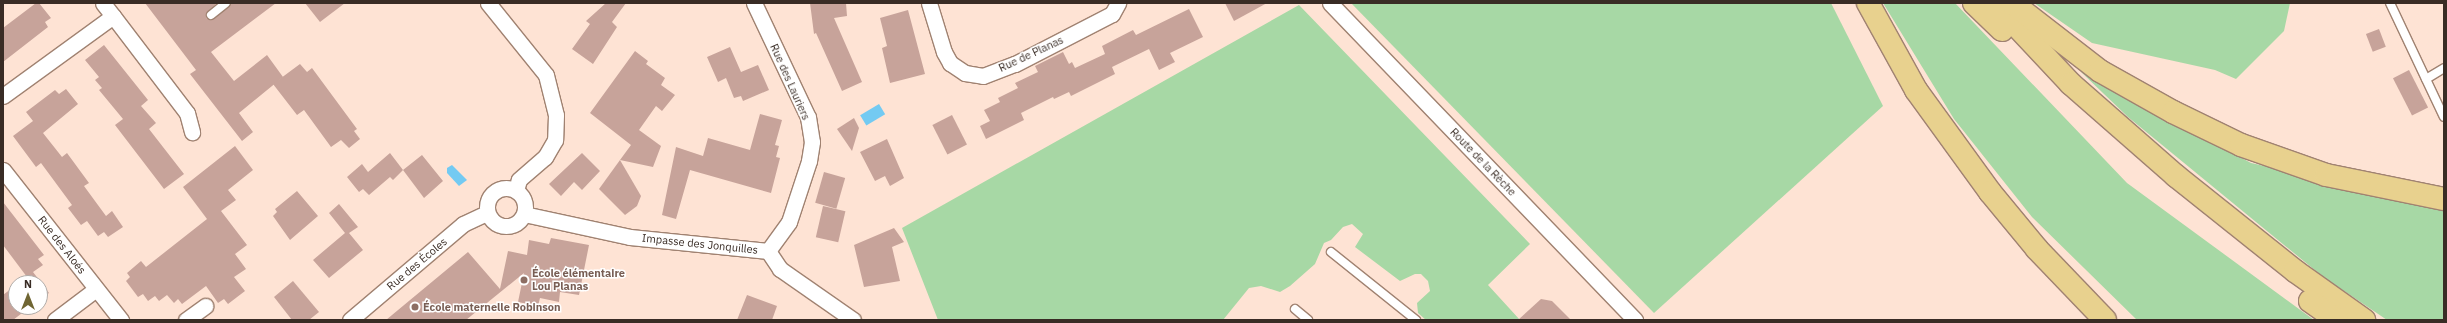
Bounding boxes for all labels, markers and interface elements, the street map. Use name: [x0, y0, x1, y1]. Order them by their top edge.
street label: Rue de Planas: [997, 33, 1065, 75]
street label: Rue des Lauriers: [767, 42, 813, 122]
street label: Route de la Rèche: [1447, 125, 1519, 199]
street label: Rue des Aloés: [35, 213, 89, 277]
street label: Impasse des Jonquilles: [641, 231, 759, 257]
street label: Rue des Écoles: [384, 235, 450, 293]
place label: École élémentaire Lou Planas: [532, 267, 625, 293]
north arrow: [8, 275, 48, 315]
marker: École élémentaire Lou Planas: [519, 275, 529, 285]
text: N: [24, 277, 32, 291]
place label: École maternelle Robinson: [423, 300, 561, 314]
marker: École maternelle Robinson: [410, 302, 420, 312]

